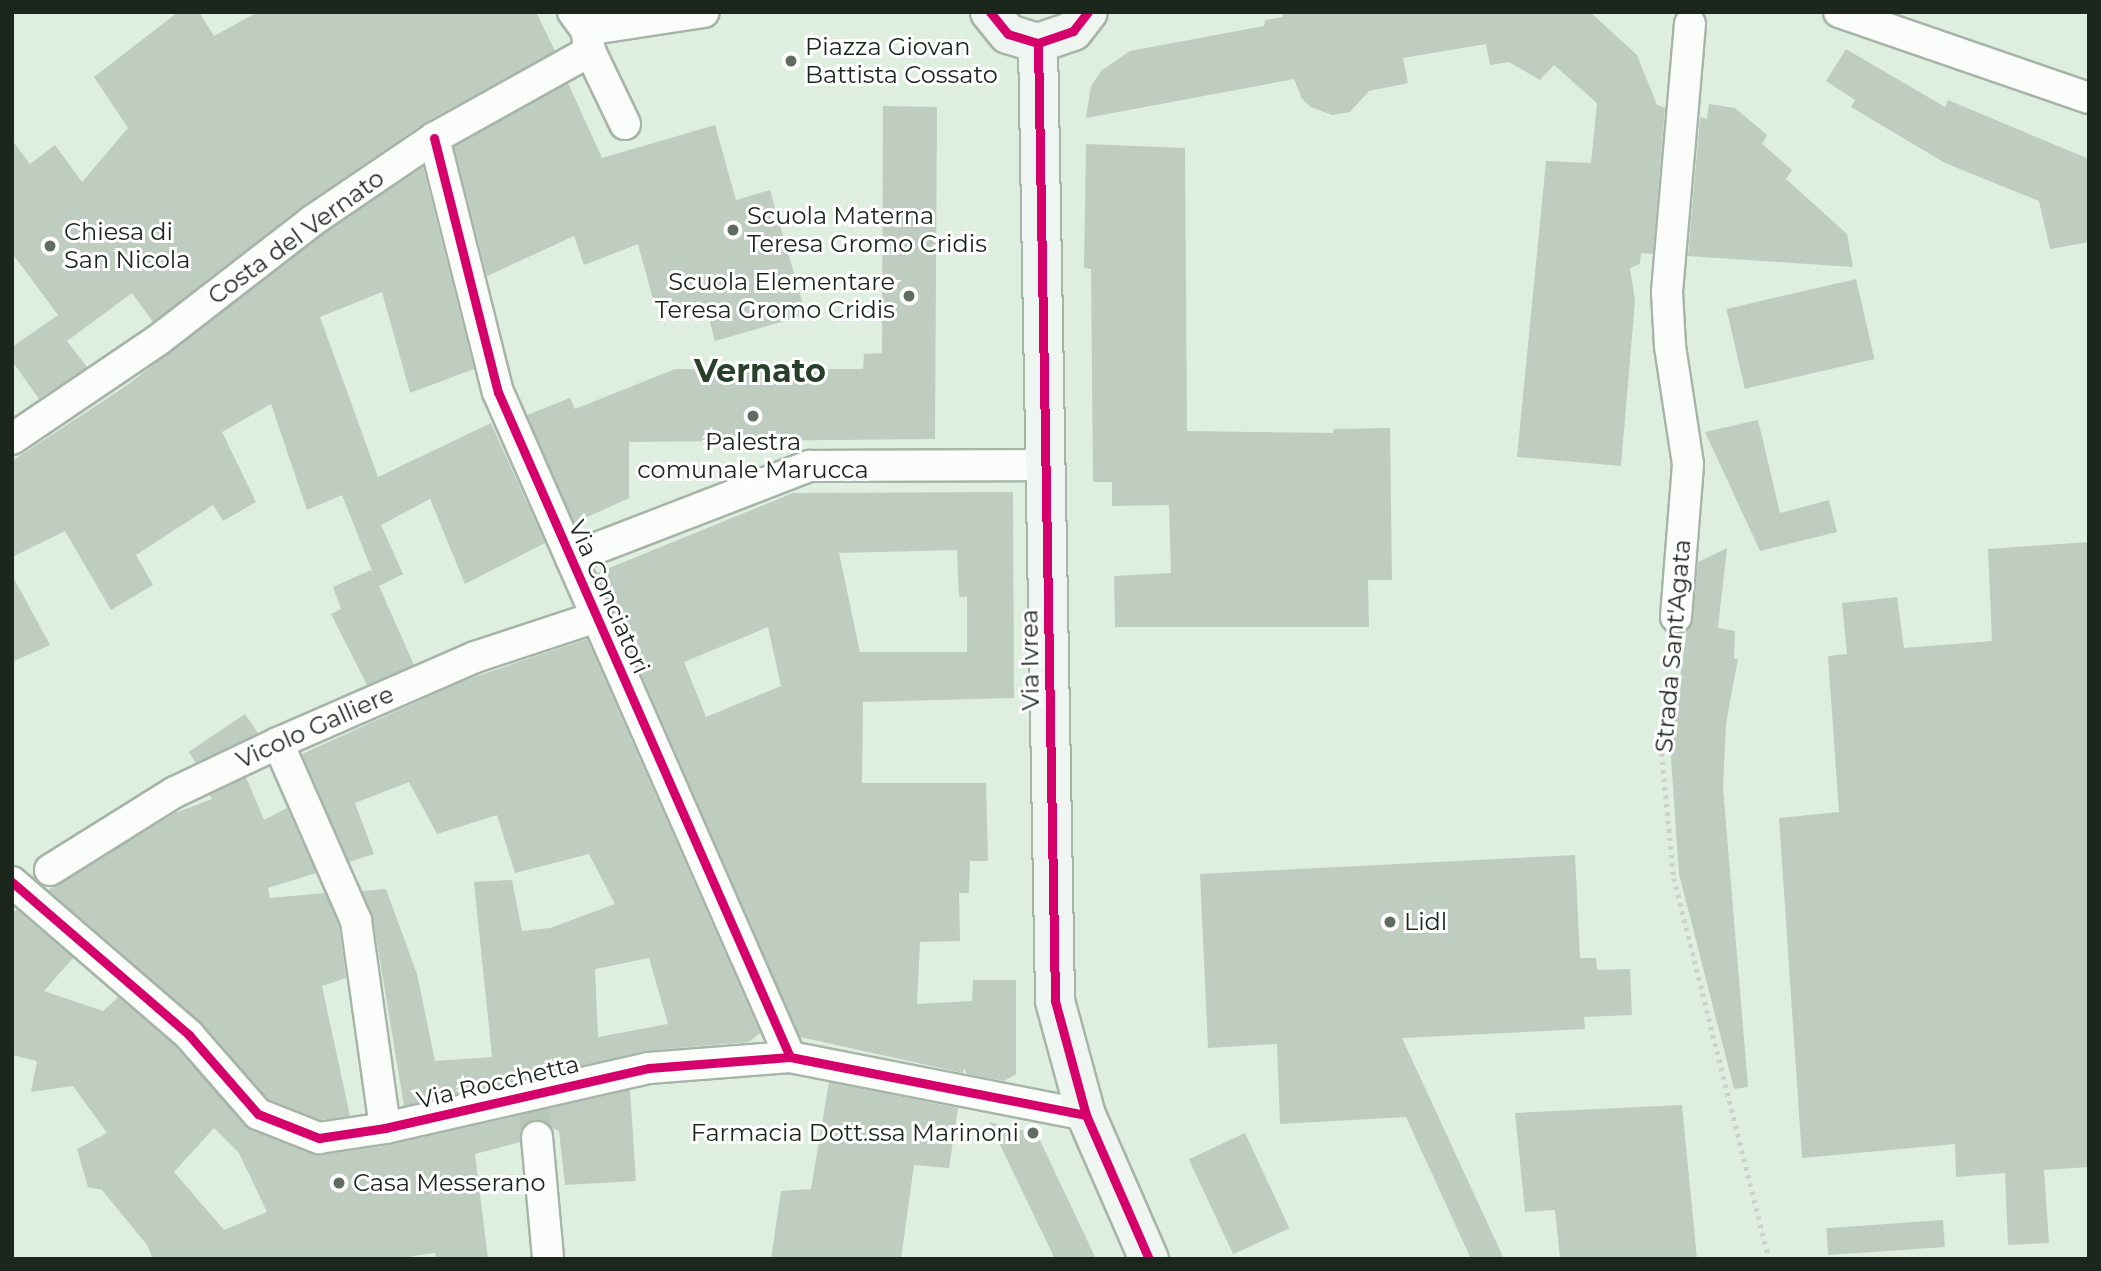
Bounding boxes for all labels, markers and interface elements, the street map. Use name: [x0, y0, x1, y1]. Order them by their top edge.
place label: Piazza Giovan Battista Cossato: [805, 33, 998, 89]
marker: Piazza Giovan Battista Cossato: [783, 53, 799, 69]
street label: Costa del Vernato: [202, 163, 390, 311]
place label: Scuola Materna Teresa Gromo Cridis: [747, 202, 987, 258]
place label: Chiesa di San Nicola: [64, 218, 190, 274]
marker: Scuola Materna Teresa Gromo Cridis: [725, 222, 741, 238]
marker: Chiesa di San Nicola: [42, 238, 58, 254]
place label: Scuola Elementare Teresa Gromo Cridis: [655, 268, 895, 324]
marker: Scuola Elementare Teresa Gromo Cridis: [901, 288, 917, 304]
district label: Vernato: [694, 352, 826, 390]
marker: Palestra comunale Marucca: [745, 408, 761, 424]
place label: Palestra comunale Marucca: [637, 428, 869, 484]
street label: Via Conciatori: [562, 516, 656, 678]
street label: Strada Sant'Agata: [1649, 538, 1697, 754]
street label: Via Ivrea: [1015, 609, 1045, 711]
street label: Vicolo Galliere: [232, 679, 398, 775]
place label: Lidl: [1404, 908, 1447, 936]
marker: Lidl: [1382, 914, 1398, 930]
street label: Via Rocchetta: [414, 1049, 582, 1115]
place label: Farmacia Dott.ssa Marinoni: [691, 1119, 1019, 1147]
marker: Farmacia Dott.ssa Marinoni: [1025, 1125, 1041, 1141]
place label: Casa Messerano: [353, 1169, 546, 1197]
marker: Casa Messerano: [331, 1175, 347, 1191]

